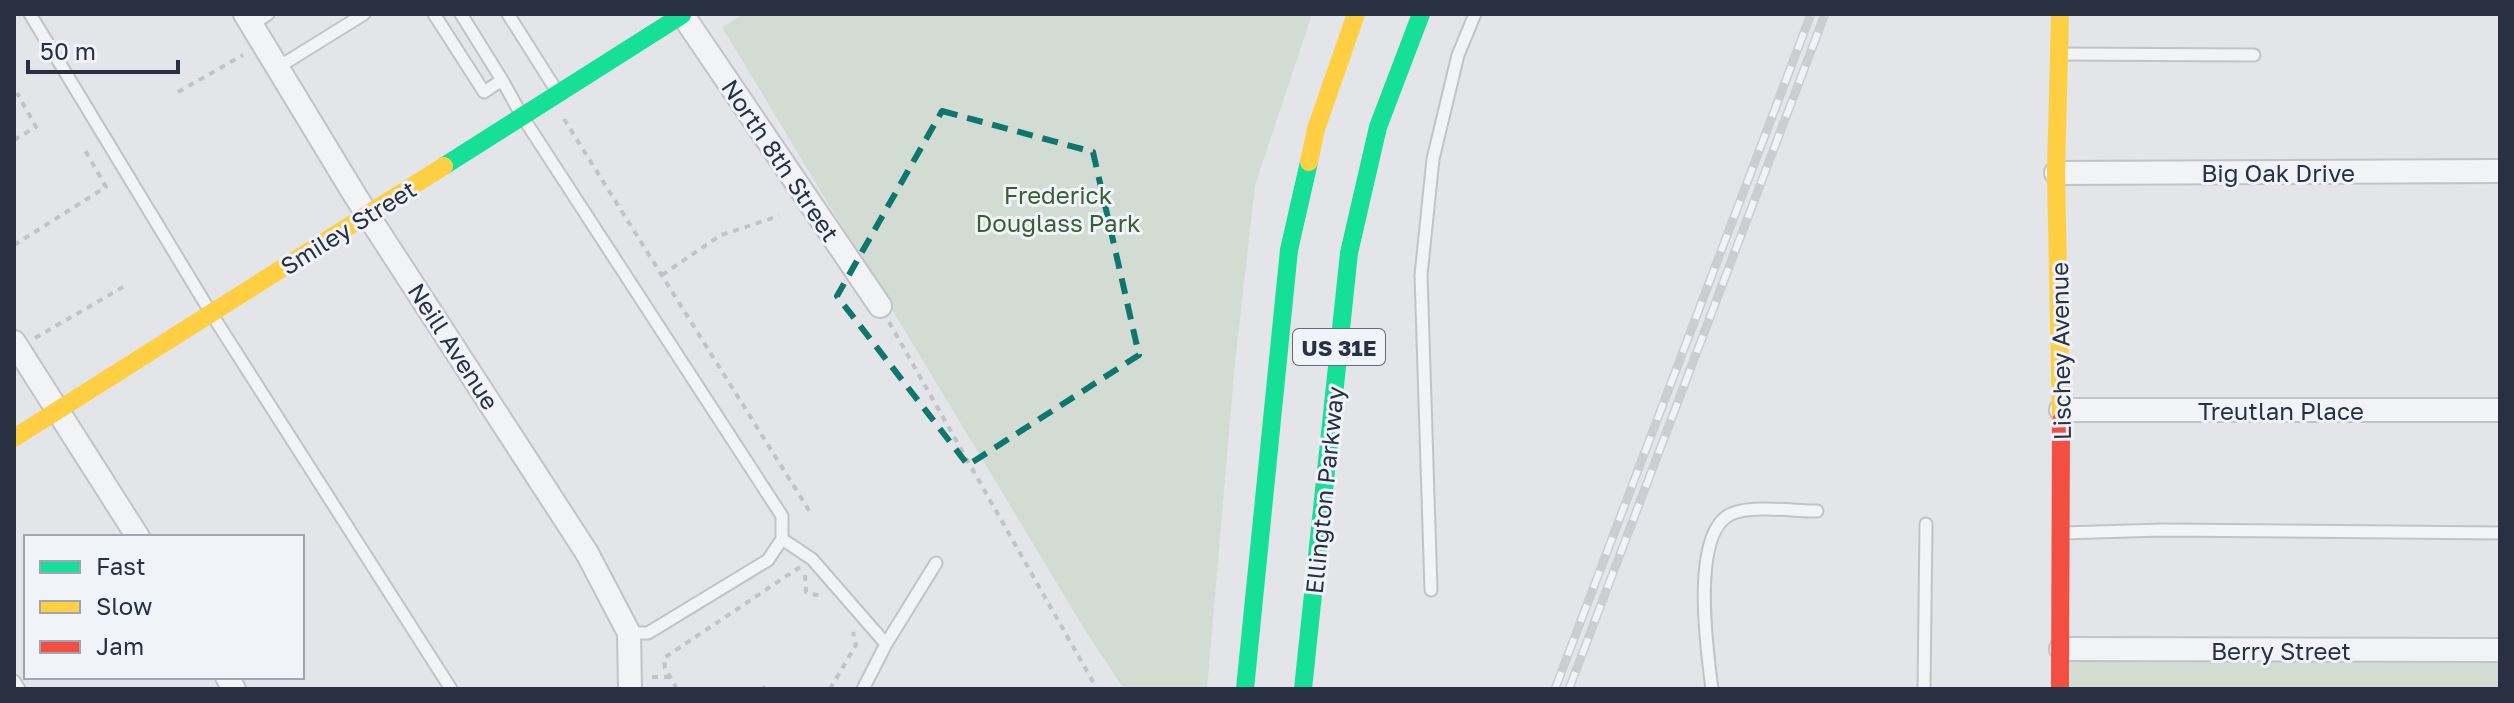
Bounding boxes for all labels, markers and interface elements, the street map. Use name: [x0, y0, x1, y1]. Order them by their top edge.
scale bar: [28, 24, 178, 74]
text: 50 m: [40, 36, 96, 65]
street label: North 8th Street: [716, 74, 846, 246]
street label: Big Oak Drive: [2201, 158, 2355, 187]
street label: Smiley Street: [275, 174, 421, 280]
park label: Frederick Douglass Park: [975, 180, 1141, 237]
street label: Lischey Avenue: [2044, 262, 2076, 440]
street label: Neill Avenue: [402, 277, 506, 415]
road number: US 31E: [1293, 329, 1385, 365]
street label: Ellington Parkway: [1299, 385, 1349, 595]
street label: Treutlan Place: [2198, 396, 2364, 425]
legend: [24, 535, 304, 679]
text: Fast: [96, 551, 146, 580]
text: Slow: [96, 591, 152, 620]
text: Jam: [96, 631, 144, 660]
street label: Berry Street: [2211, 636, 2351, 665]

